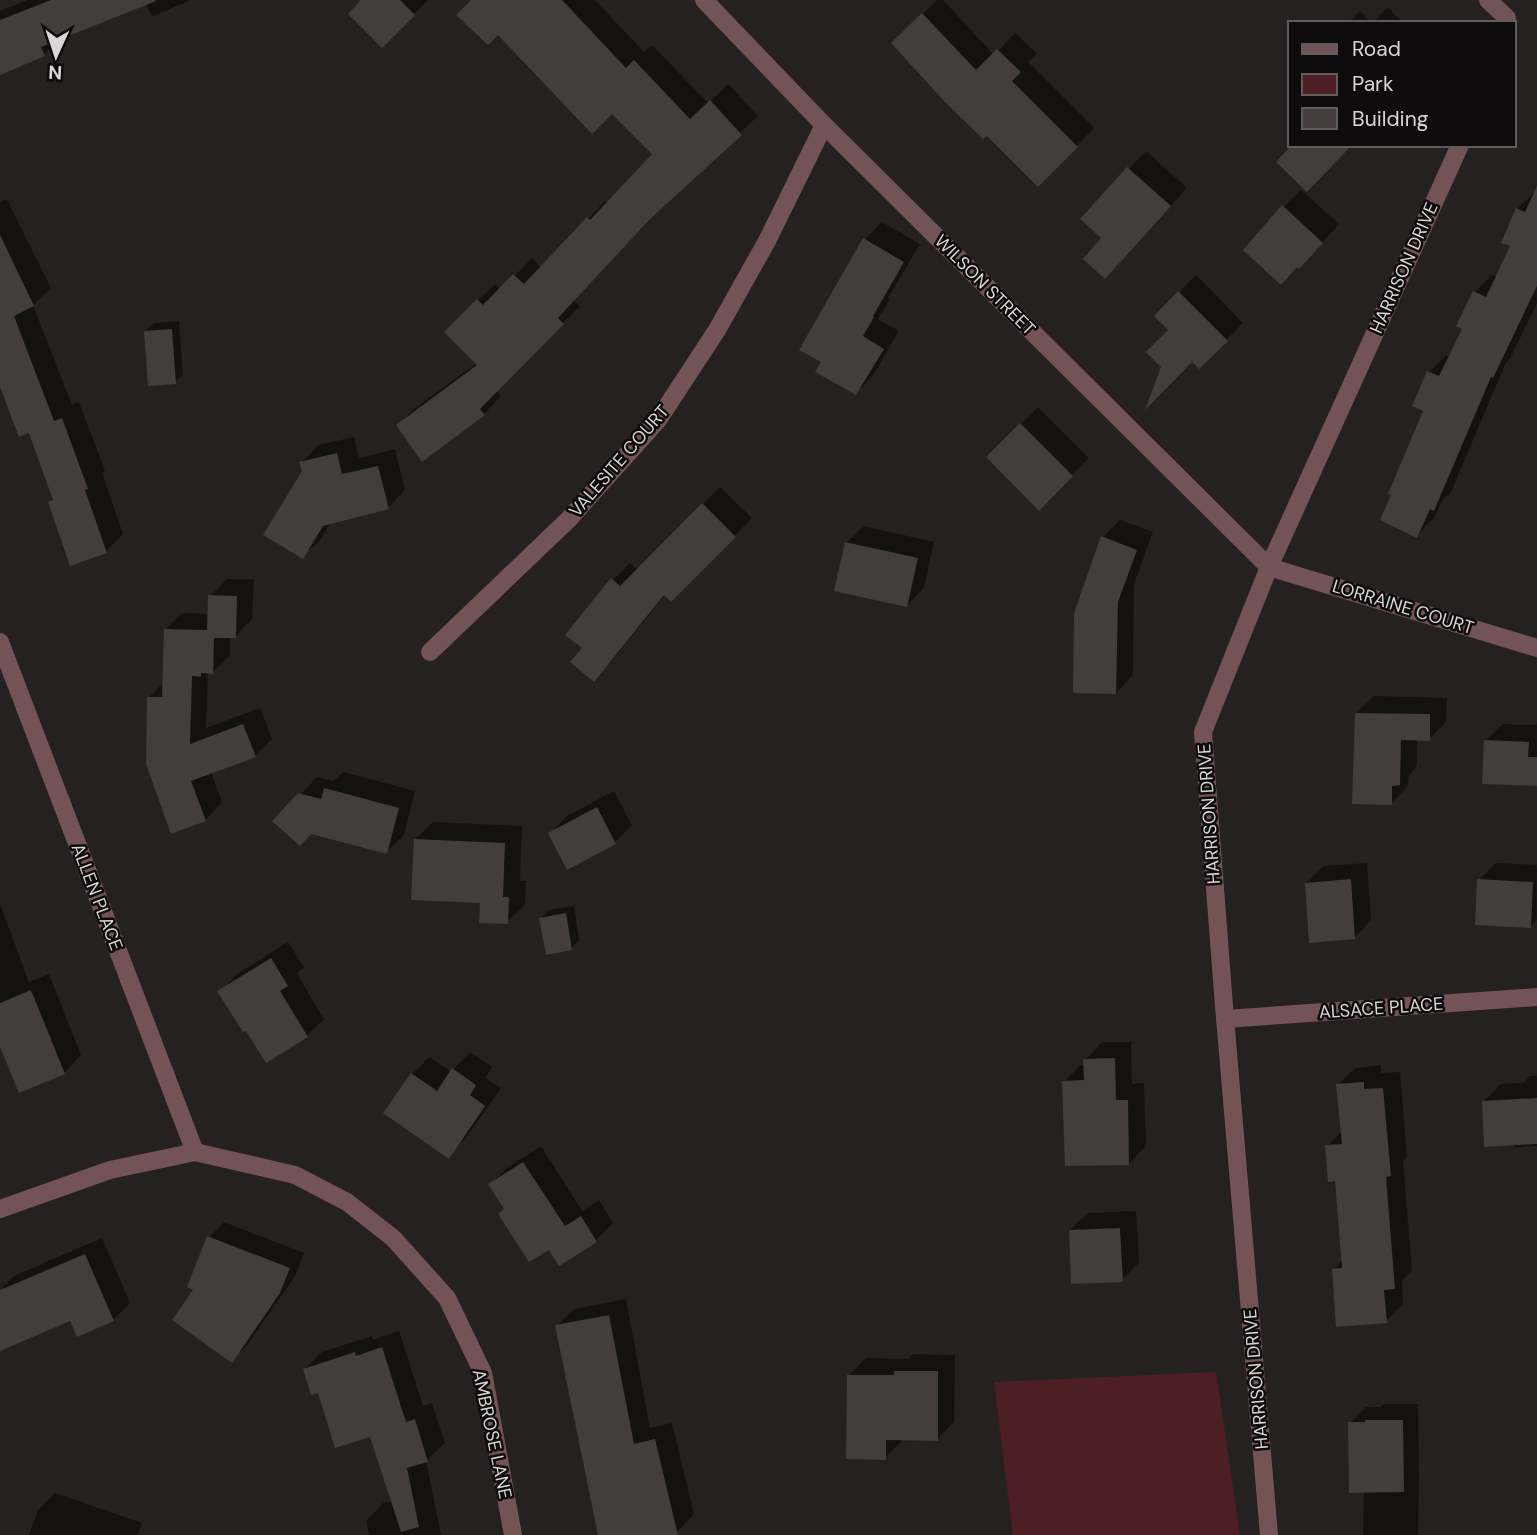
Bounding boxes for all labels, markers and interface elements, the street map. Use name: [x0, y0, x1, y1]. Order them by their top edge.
north arrow: [21, 21, 91, 91]
legend: [1288, 21, 1516, 147]
text: Road: [1352, 35, 1401, 63]
text: N: [48, 60, 63, 85]
text: Park: [1352, 70, 1394, 98]
text: Building: [1352, 105, 1429, 133]
street label: HARRISON DRIVE: [1364, 199, 1444, 337]
street label: WILSON STREET: [929, 229, 1041, 341]
street label: VALESITE COURT: [564, 400, 674, 522]
street label: LORRAINE COURT: [1329, 574, 1477, 640]
street label: HARRISON DRIVE: [1192, 743, 1226, 885]
street label: ALLEN PLACE: [66, 840, 128, 954]
street label: ALSACE PLACE: [1318, 992, 1444, 1024]
street label: HARRISON DRIVE: [1238, 1308, 1274, 1450]
street label: AMBROSE LANE: [467, 1367, 517, 1501]

